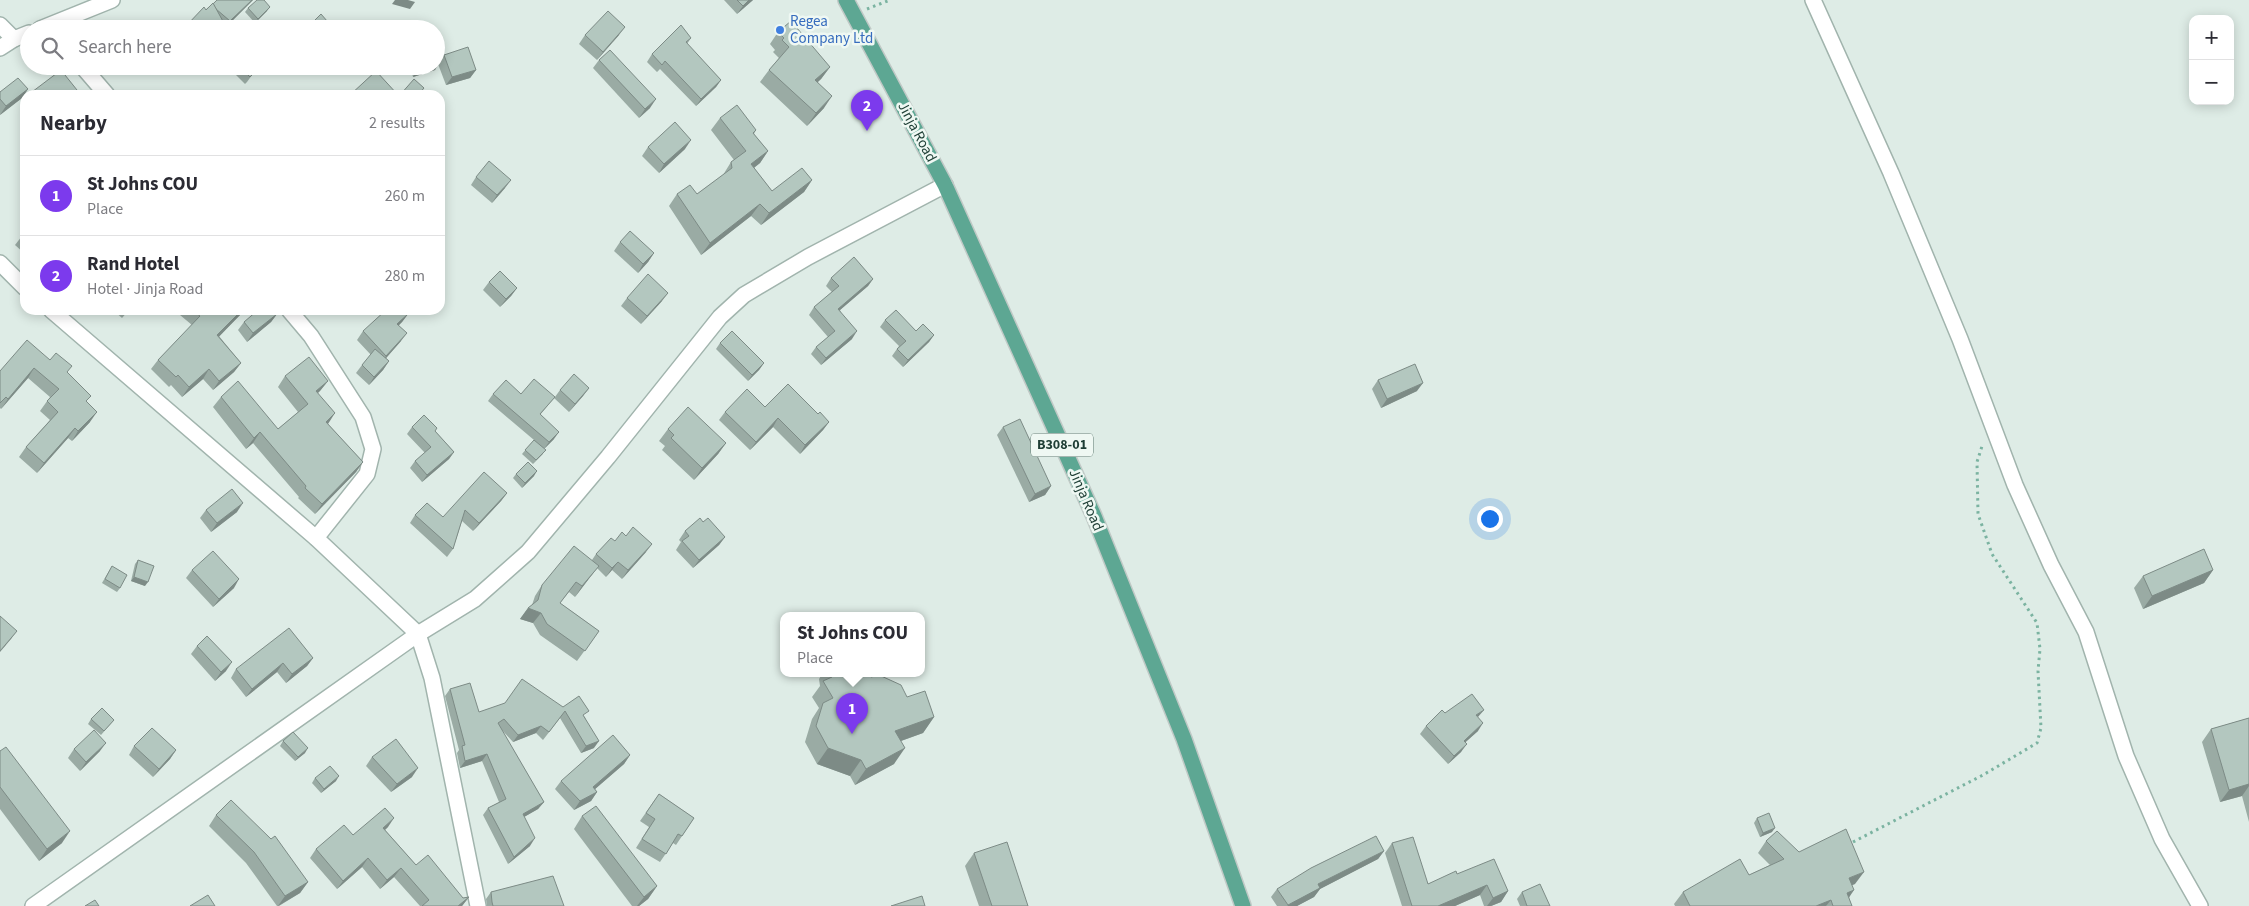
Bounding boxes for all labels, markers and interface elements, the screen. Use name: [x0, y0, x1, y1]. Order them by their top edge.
place label: Regea Company Ltd: [790, 11, 873, 49]
map controls: [2189, 15, 2234, 105]
button: +: [2189, 15, 2234, 60]
search box: [20, 20, 445, 75]
marker: Regea Company Ltd: [774, 24, 786, 36]
icon: search: [38, 34, 66, 62]
text: Search here: [78, 34, 172, 61]
button: −: [2189, 60, 2234, 105]
pin: 2: [851, 90, 883, 131]
street label: Jinja Road: [892, 98, 942, 166]
text: Nearby: [40, 108, 107, 138]
text: 2 results: [369, 112, 425, 134]
text: St Johns COU: [87, 171, 198, 198]
text: 1: [52, 185, 60, 207]
text: 260 m: [385, 185, 425, 207]
text: Place: [87, 198, 123, 220]
text: Rand Hotel: [87, 251, 179, 278]
text: 2: [52, 265, 60, 287]
text: 280 m: [385, 265, 425, 287]
text: Hotel · Jinja Road: [87, 278, 203, 300]
road number: B308-01: [1031, 434, 1093, 456]
street label: Jinja Road: [1064, 466, 1108, 534]
your location: [1477, 506, 1503, 532]
popup: [780, 612, 925, 677]
text: St Johns COU: [797, 620, 908, 647]
text: Place: [797, 647, 833, 669]
pin: 1: [836, 693, 868, 734]

